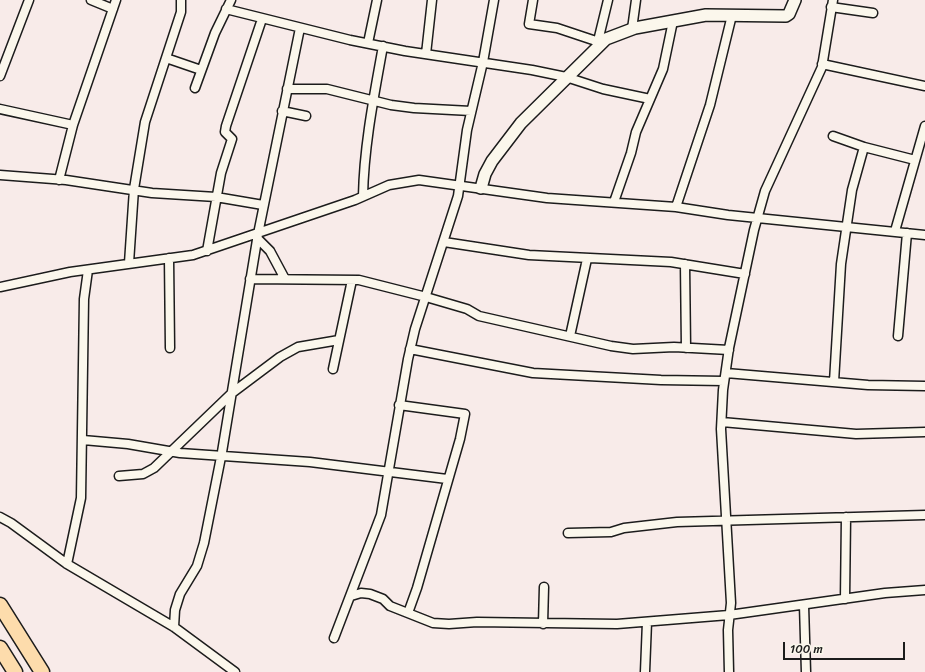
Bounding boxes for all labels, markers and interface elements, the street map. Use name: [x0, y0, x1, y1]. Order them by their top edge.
scale bar: [785, 634, 907, 660]
text: 100 m: [790, 638, 823, 660]

